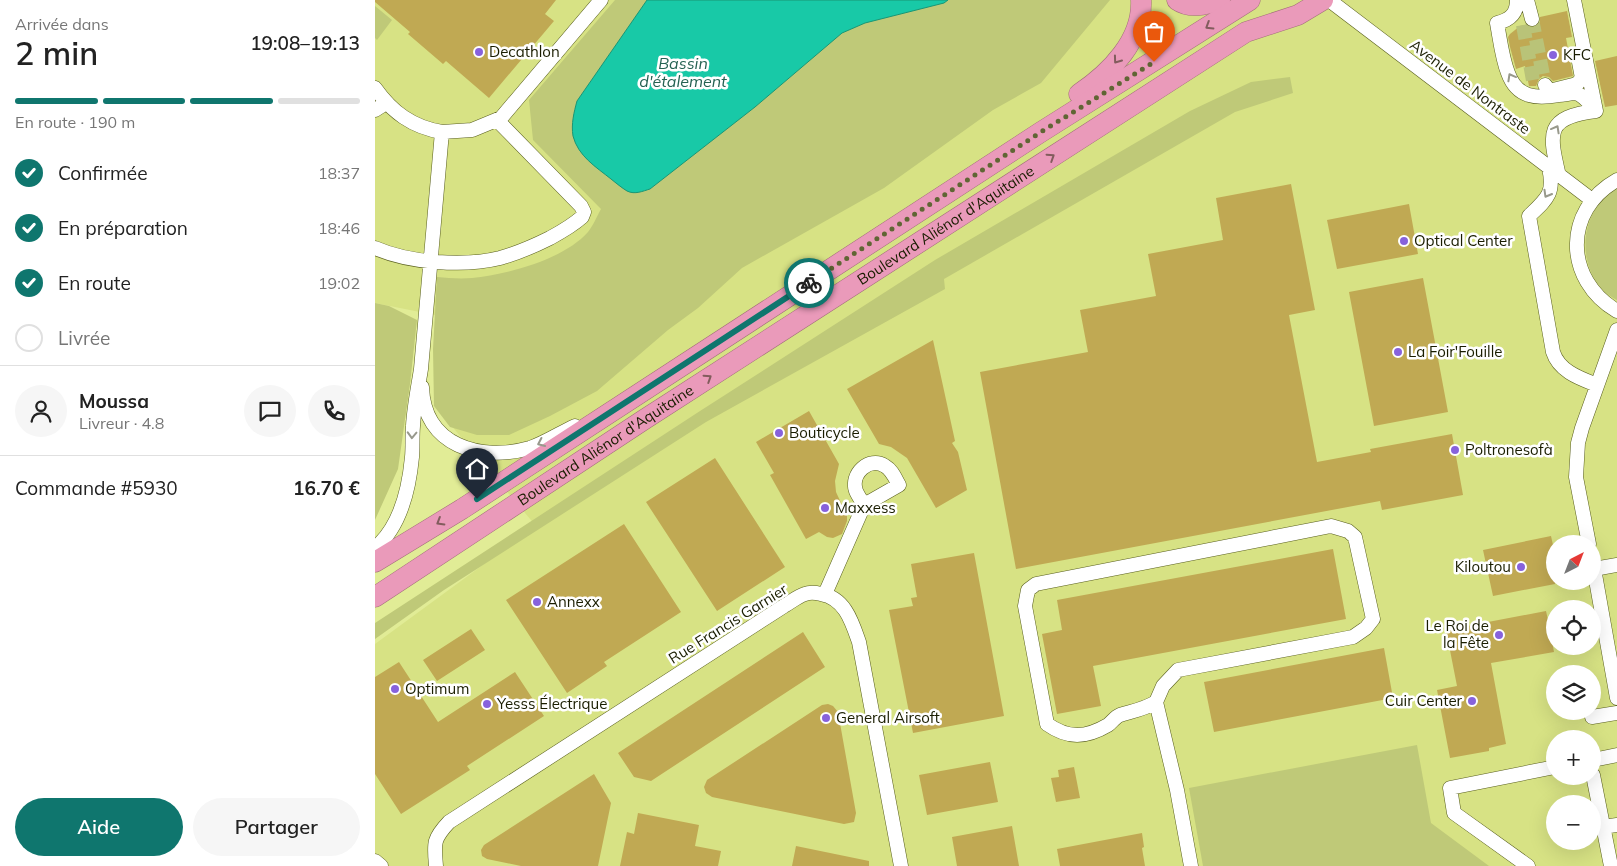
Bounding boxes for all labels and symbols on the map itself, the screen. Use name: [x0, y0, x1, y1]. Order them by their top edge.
pin: [1133, 11, 1175, 62]
one-way arrow: [1206, 20, 1215, 30]
street label: Avenue de Nontraste: [1406, 35, 1534, 138]
place label: Decathlon: [489, 42, 560, 61]
place label: KFC: [1563, 45, 1591, 64]
marker: Decathlon: [473, 46, 485, 58]
marker: KFC: [1547, 49, 1559, 61]
water label: Bassin d'étalement: [639, 53, 727, 91]
one-way arrow: [1115, 54, 1123, 63]
one-way arrow: [1507, 74, 1517, 83]
one-way arrow: [1550, 126, 1560, 135]
one-way arrow: [1045, 154, 1054, 163]
street label: Boulevard Aliénor d'Aquitaine: [853, 161, 1037, 289]
one-way arrow: [1544, 189, 1554, 198]
place label: Optical Center: [1414, 231, 1513, 250]
marker: Optical Center: [1398, 235, 1410, 247]
courier: [784, 258, 834, 308]
place label: La Foir'Fouille: [1408, 342, 1502, 361]
marker: La Foir'Fouille: [1392, 346, 1404, 358]
one-way arrow: [703, 375, 712, 384]
street label: Boulevard Aliénor d'Aquitaine: [514, 380, 697, 509]
place label: Bouticycle: [789, 423, 860, 442]
marker: Bouticycle: [773, 427, 785, 439]
one-way arrow: [407, 431, 418, 439]
one-way arrow: [537, 436, 546, 447]
place label: Poltronesofà: [1465, 440, 1553, 459]
marker: Poltronesofà: [1449, 444, 1461, 456]
pin: [456, 448, 498, 499]
place label: Maxxess: [835, 498, 896, 517]
marker: Maxxess: [819, 502, 831, 514]
one-way arrow: [437, 516, 446, 526]
north arrow: [1546, 535, 1601, 590]
place label: Kiloutou: [1455, 557, 1511, 576]
marker: Kiloutou: [1515, 561, 1527, 573]
street label: Rue Francis Garnier: [665, 579, 791, 668]
place label: Annexx: [547, 592, 600, 611]
marker: Annexx: [531, 596, 543, 608]
place label: Le Roi de la Fête: [1425, 616, 1489, 652]
marker: Le Roi de la Fête: [1493, 629, 1505, 641]
place label: Optimum: [405, 679, 469, 698]
marker: Optimum: [389, 683, 401, 695]
place label: Cuir Center: [1385, 691, 1463, 710]
place label: Yesss Électrique: [496, 694, 607, 713]
marker: Cuir Center: [1466, 695, 1478, 707]
marker: Yesss Électrique: [481, 698, 493, 710]
place label: General Airsoft: [836, 708, 940, 727]
marker: General Airsoft: [820, 712, 832, 724]

